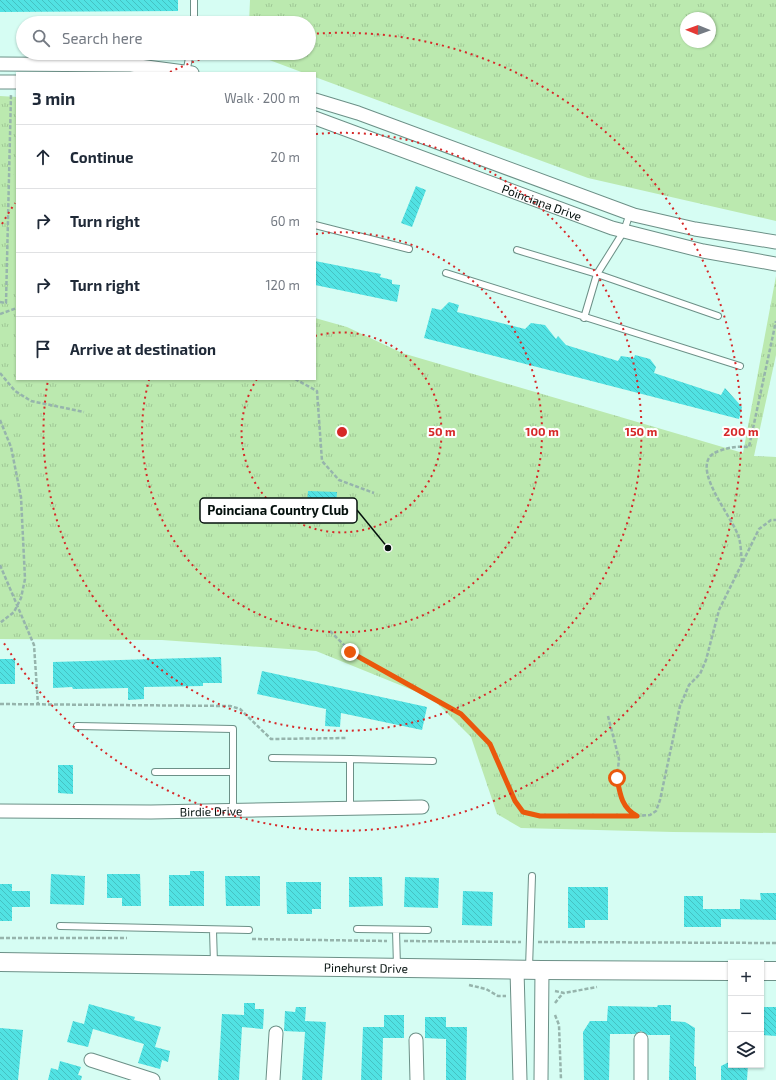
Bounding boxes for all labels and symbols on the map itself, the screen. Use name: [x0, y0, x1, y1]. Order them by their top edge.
north arrow: [680, 12, 716, 48]
street label: Poinciana Drive: [500, 181, 584, 223]
text: 50 m: [428, 424, 456, 438]
text: 100 m: [525, 424, 559, 438]
text: 150 m: [625, 424, 657, 438]
text: 200 m: [723, 424, 759, 438]
centre of rings: [335, 425, 349, 439]
callout: Poinciana Country Club: [200, 498, 357, 523]
text: Poinciana Country Club: [207, 502, 349, 518]
route end: [341, 643, 359, 661]
route start: [608, 769, 626, 787]
street label: Birdie Drive: [180, 803, 242, 818]
street label: Pinehurst Drive: [324, 960, 408, 975]

